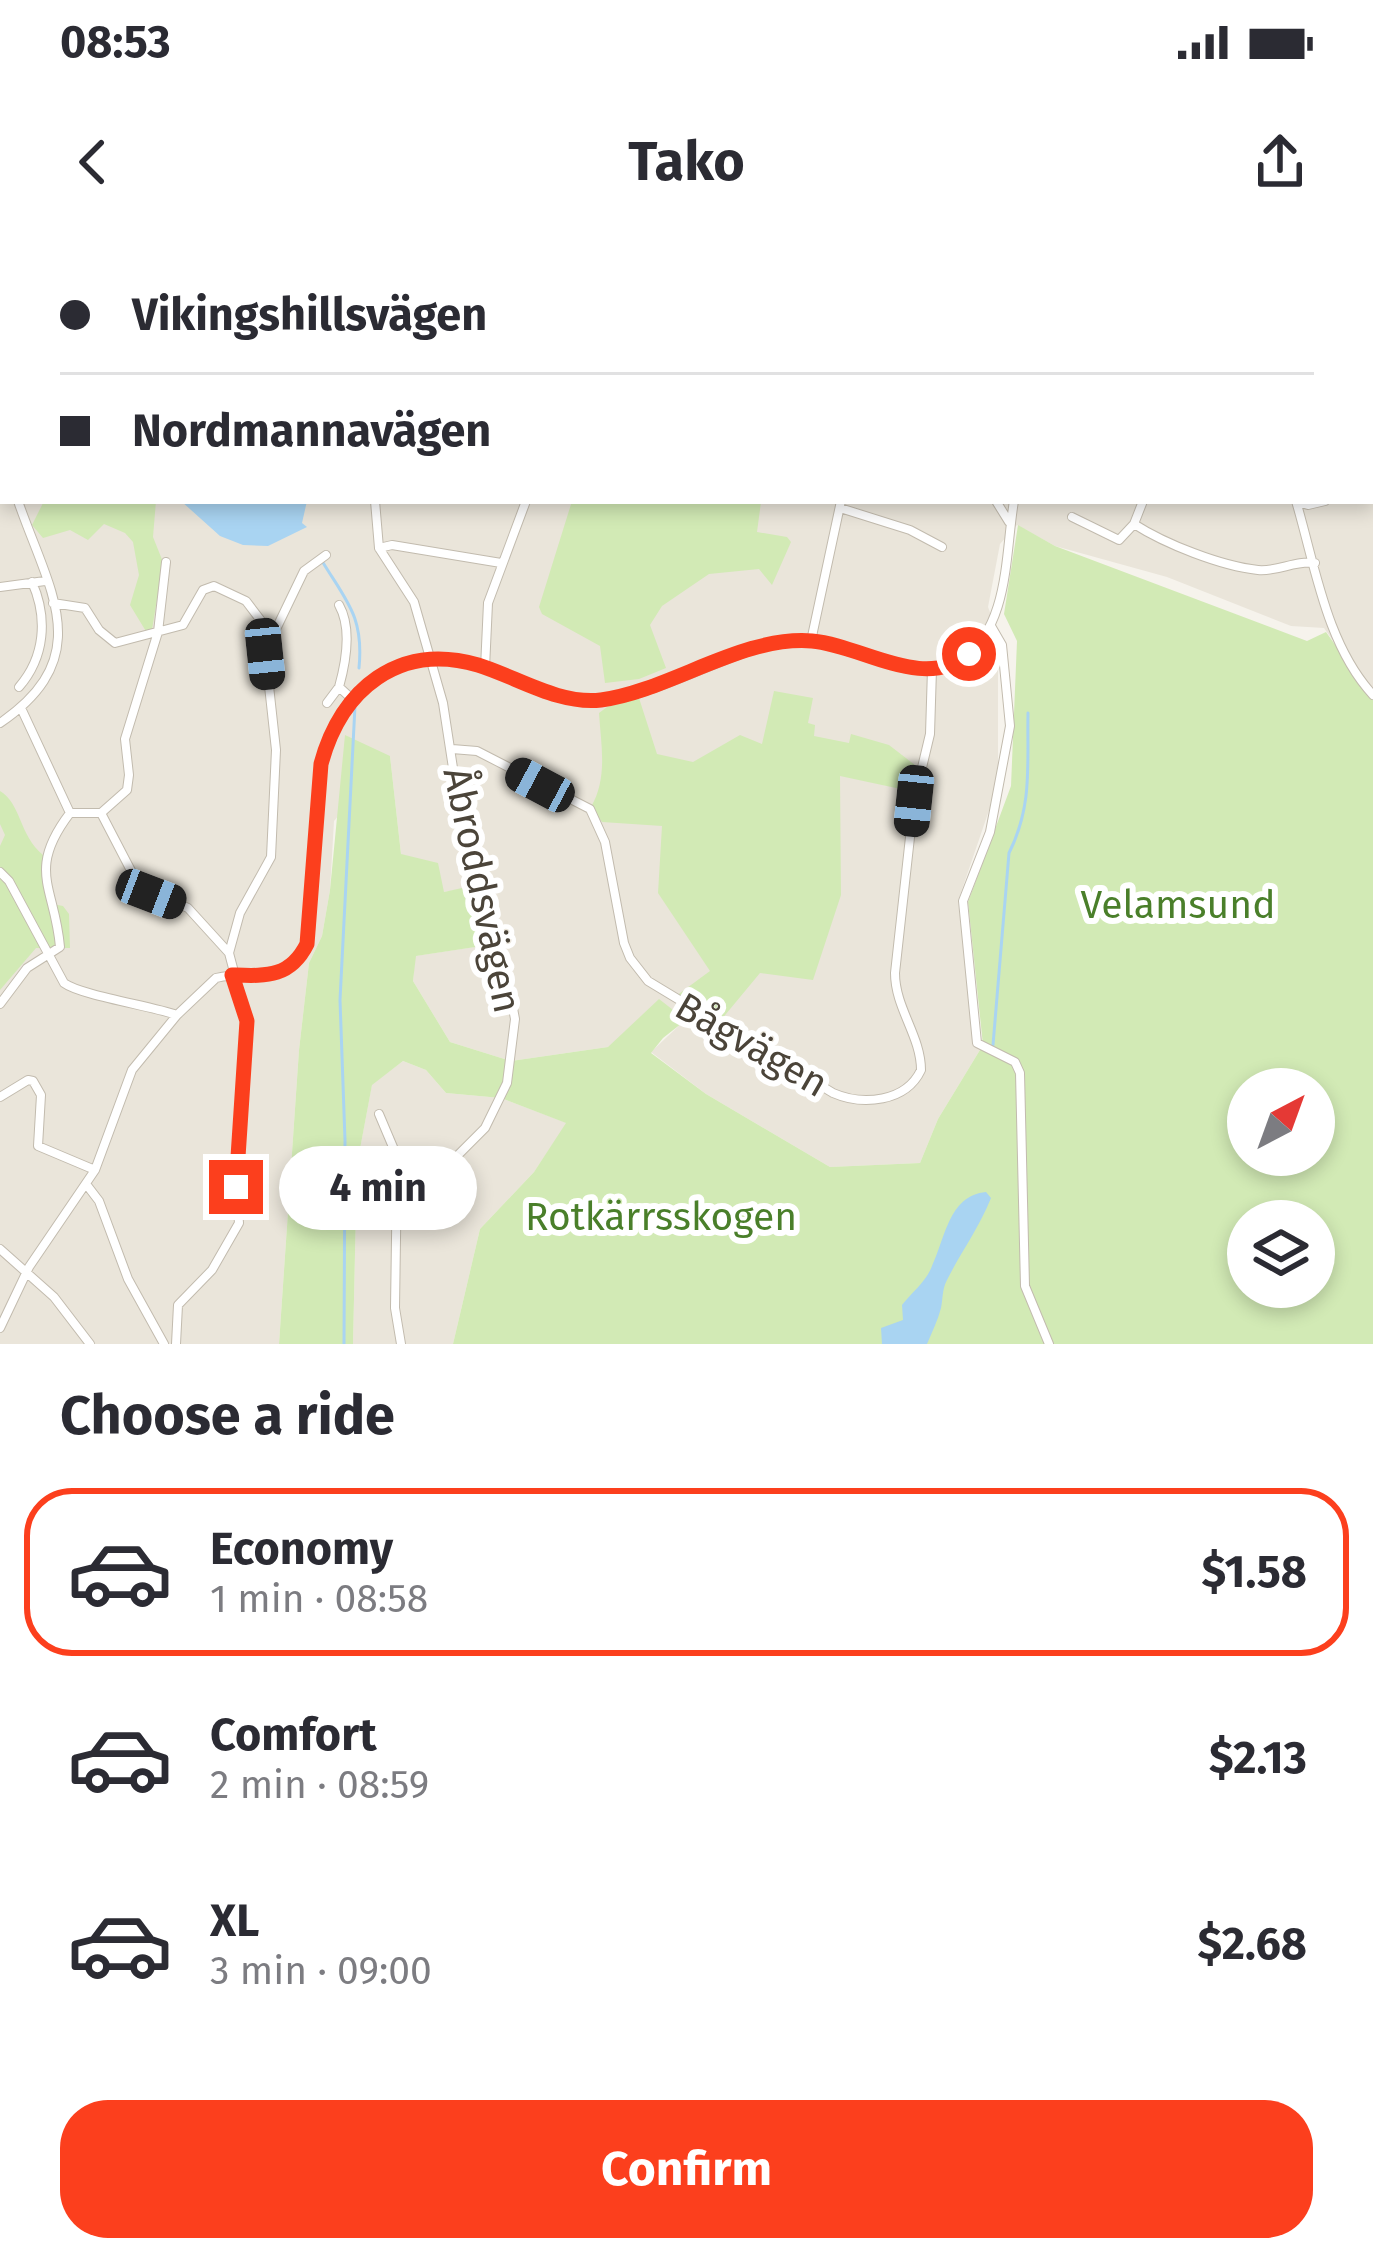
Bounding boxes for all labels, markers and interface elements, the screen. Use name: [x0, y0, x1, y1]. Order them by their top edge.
text: 08:53: [60, 15, 171, 69]
icon: back: [60, 129, 126, 195]
icon: share: [1247, 129, 1313, 195]
text: Tako: [628, 130, 745, 194]
text: Vikingshillsvägen: [132, 288, 487, 342]
text: Nordmannavägen: [132, 404, 491, 458]
car: [243, 616, 287, 692]
route start: [942, 627, 996, 681]
car: [500, 752, 580, 818]
street label: Åbroddsvägen: [434, 763, 532, 1017]
car: [892, 763, 936, 839]
car: [111, 864, 191, 924]
park label: Velamsund: [1081, 882, 1275, 928]
street label: Bågvägen: [667, 983, 836, 1107]
north arrow: [1227, 1068, 1335, 1176]
map controls: [1227, 1068, 1335, 1308]
callout: 4 min: [278, 1145, 476, 1229]
route end: [209, 1160, 263, 1214]
text: 4 min: [329, 1165, 427, 1211]
park label: Rotkärrsskogen: [525, 1194, 797, 1240]
button: layers: [1227, 1200, 1335, 1308]
text: Choose a ride: [60, 1384, 395, 1448]
icon: car: [66, 1518, 174, 1626]
text: Economy: [210, 1522, 393, 1576]
text: $1.58: [1202, 1545, 1307, 1599]
text: 1 min · 08:58: [210, 1576, 428, 1622]
icon: car: [66, 1704, 174, 1812]
text: Comfort: [210, 1708, 377, 1762]
text: $2.13: [1209, 1731, 1307, 1785]
text: 2 min · 08:59: [210, 1762, 429, 1808]
icon: car: [66, 1890, 174, 1998]
text: XL: [210, 1894, 259, 1948]
text: $2.68: [1198, 1917, 1307, 1971]
text: 3 min · 09:00: [210, 1948, 432, 1994]
button: Confirm: [60, 2100, 1313, 2238]

